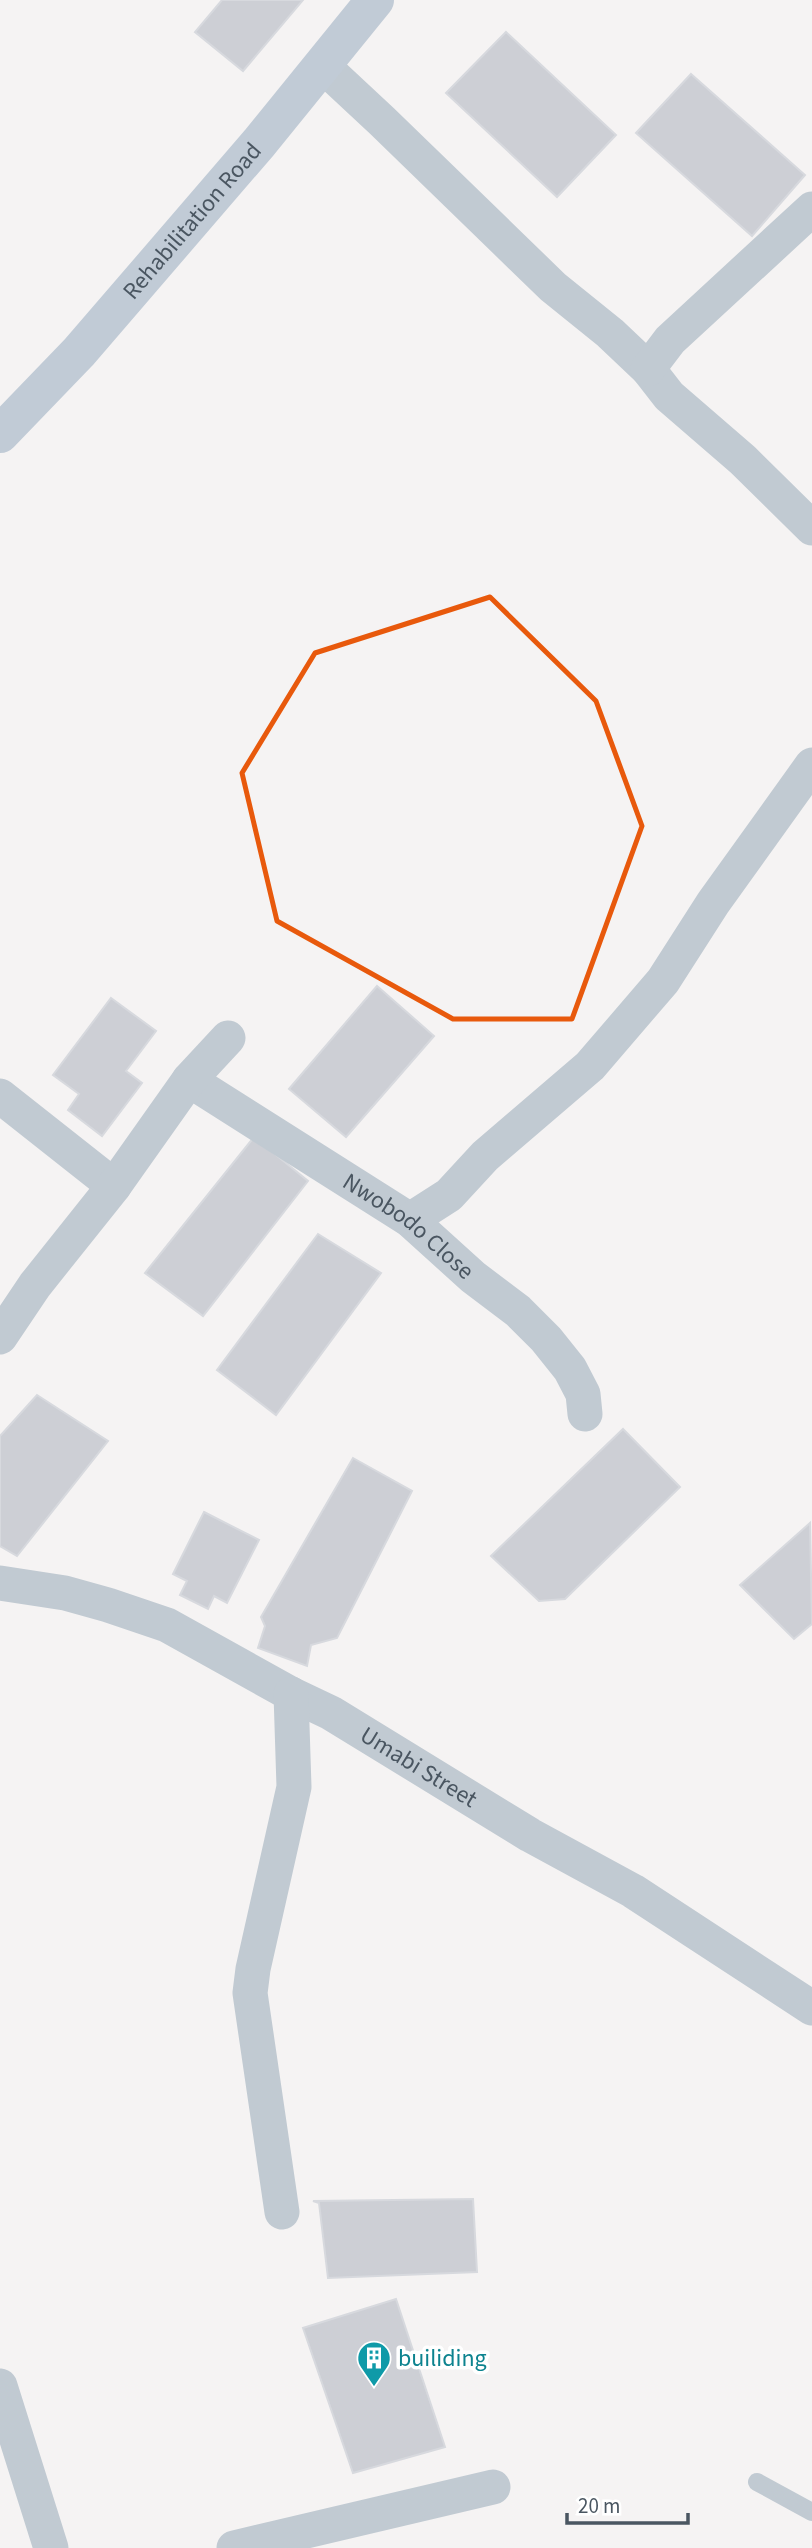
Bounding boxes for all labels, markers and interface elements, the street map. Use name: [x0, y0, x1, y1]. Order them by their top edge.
street label: Rehabilitation Road: [114, 135, 270, 307]
street label: Nwobodo Close: [336, 1164, 482, 1288]
street label: Umabi Street: [354, 1718, 484, 1816]
building icon: builiding: [355, 2339, 393, 2388]
place label: builiding: [398, 2341, 487, 2376]
scale bar: [567, 2482, 688, 2526]
text: 20 m: [578, 2491, 620, 2521]

